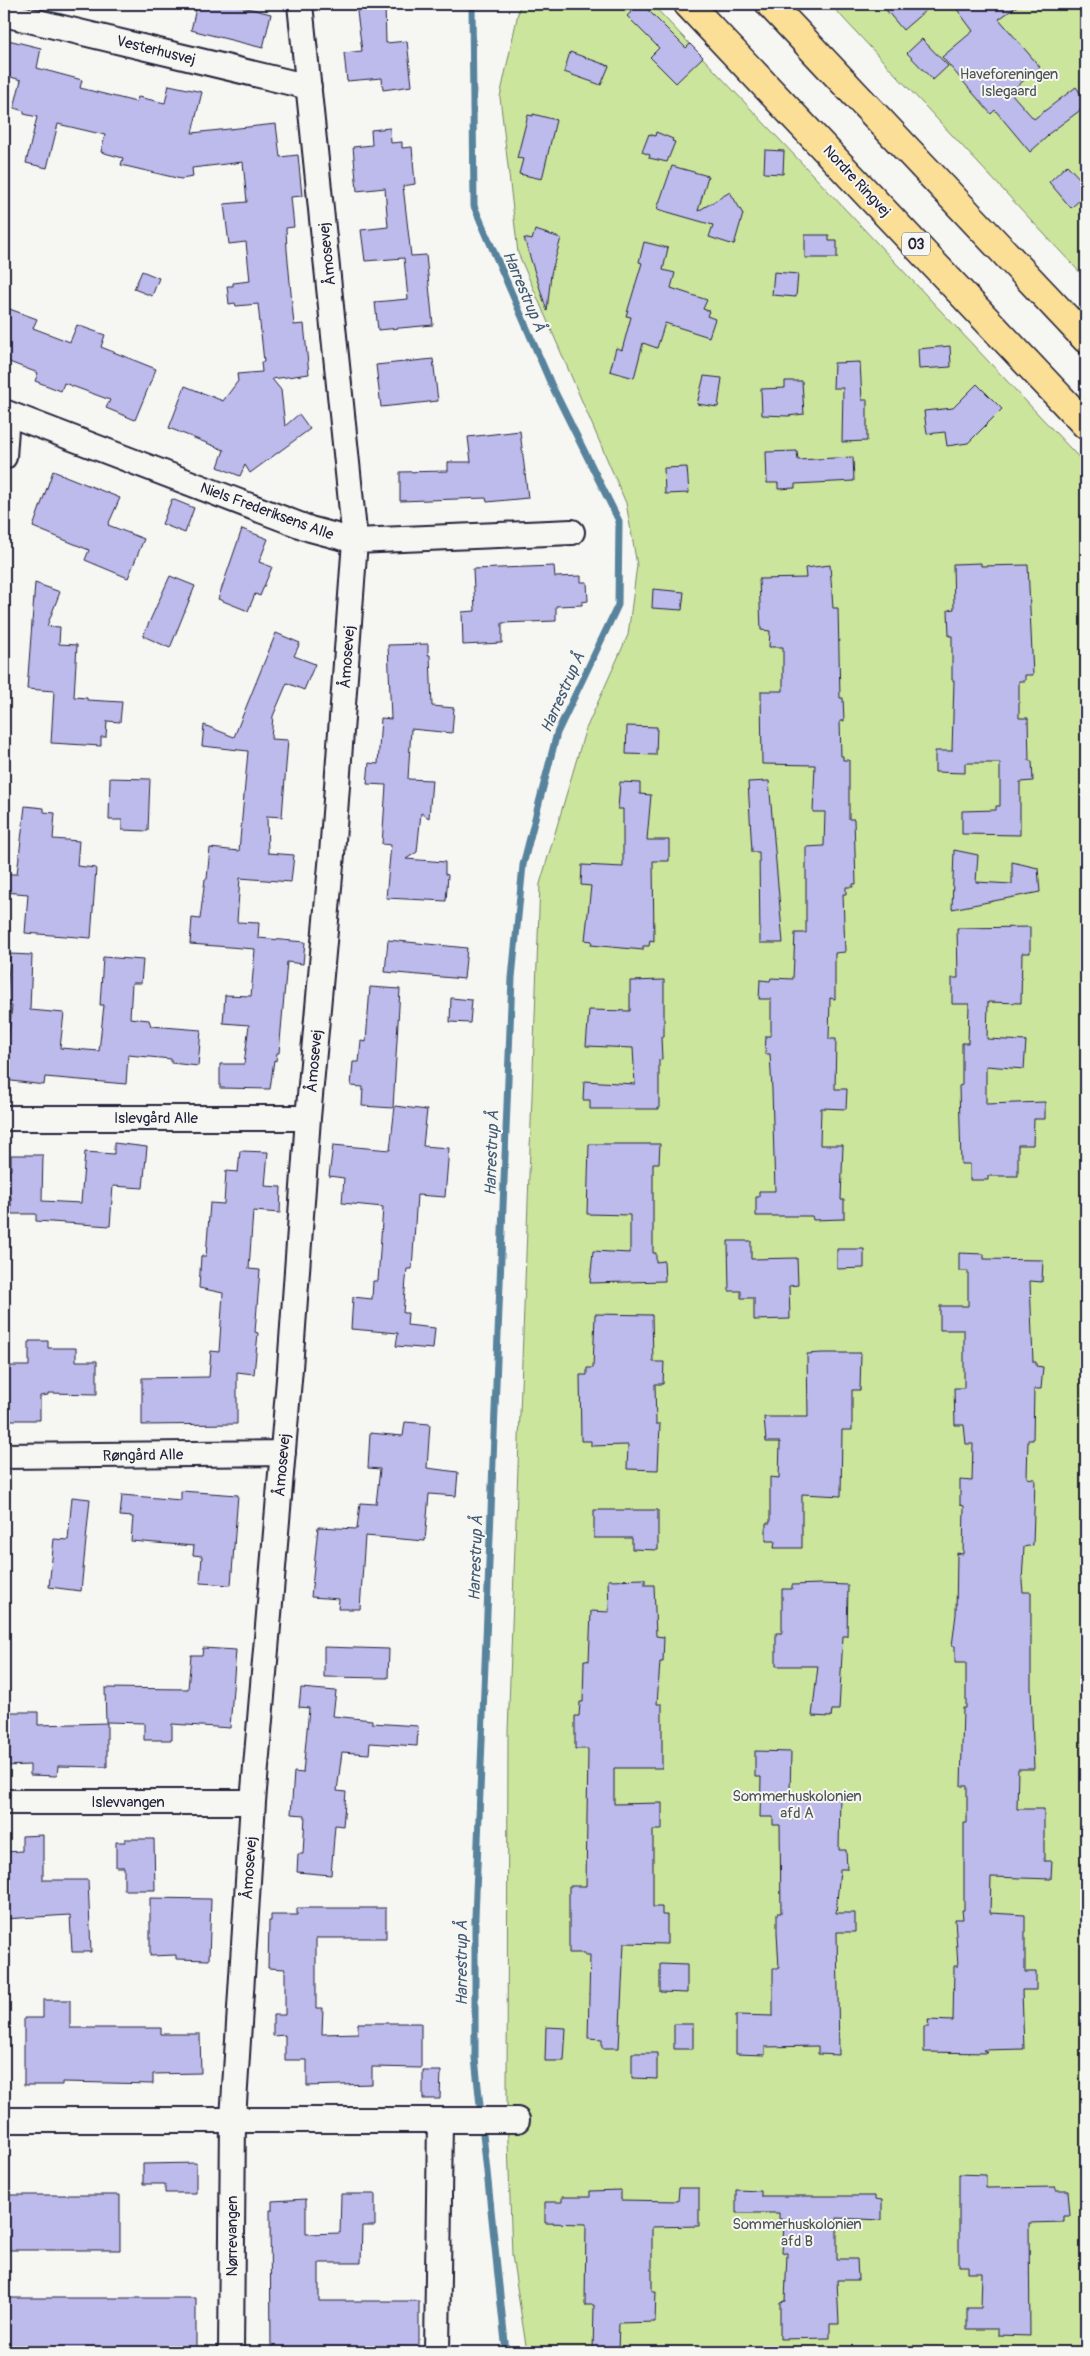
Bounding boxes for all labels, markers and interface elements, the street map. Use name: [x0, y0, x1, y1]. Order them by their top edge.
street label: Vesterhusvej: [114, 31, 197, 69]
park label: Haveforeningen Islegaard: [960, 65, 1058, 101]
street label: Nordre Ringvej: [819, 142, 895, 221]
street label: Åmosevej: [314, 222, 340, 286]
road number: O3: [902, 232, 930, 255]
water label: Harrestrup Å: [498, 248, 551, 335]
street label: Niels Frederiksens Alle: [198, 478, 337, 545]
street label: Åmosevej: [335, 625, 359, 689]
water label: Harrestrup Å: [535, 649, 590, 736]
street label: Åmosevej: [301, 1029, 327, 1093]
street label: Islevgård Alle: [114, 1109, 199, 1128]
water label: Harrestrup Å: [480, 1110, 503, 1196]
street label: Åmosevej: [269, 1433, 295, 1497]
street label: Røngård Alle: [103, 1445, 184, 1466]
water label: Harrestrup Å: [464, 1515, 487, 1601]
park label: Sommerhuskolonien afd A: [732, 1787, 862, 1823]
street label: Islevvangen: [91, 1793, 165, 1812]
street label: Åmosevej: [237, 1836, 261, 1900]
water label: Harrestrup Å: [451, 1920, 472, 2006]
street label: Nørrevangen: [223, 2196, 242, 2276]
park label: Sommerhuskolonien afd B: [732, 2215, 862, 2251]

